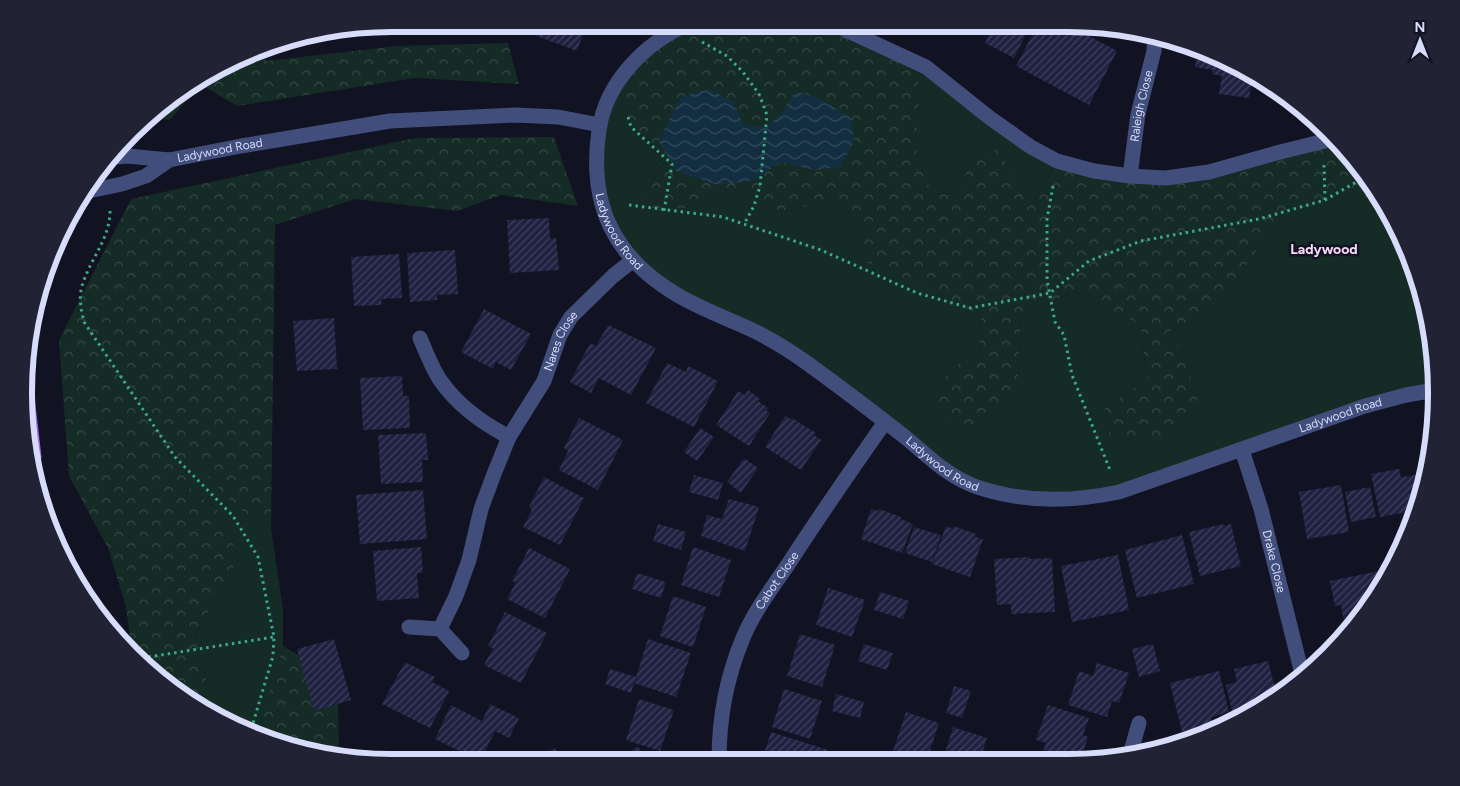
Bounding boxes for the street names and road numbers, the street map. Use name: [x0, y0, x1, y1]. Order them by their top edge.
street label: Raleigh Close: [1127, 68, 1156, 143]
street label: Ladywood Road: [176, 136, 264, 165]
street label: Ladywood Road: [593, 192, 646, 273]
street label: Nares Close: [541, 307, 581, 373]
street label: Ladywood Road: [1297, 395, 1383, 436]
street label: Ladywood Road: [903, 434, 981, 494]
street label: Drake Close: [1260, 529, 1289, 595]
street label: Cabot Close: [753, 549, 802, 612]

